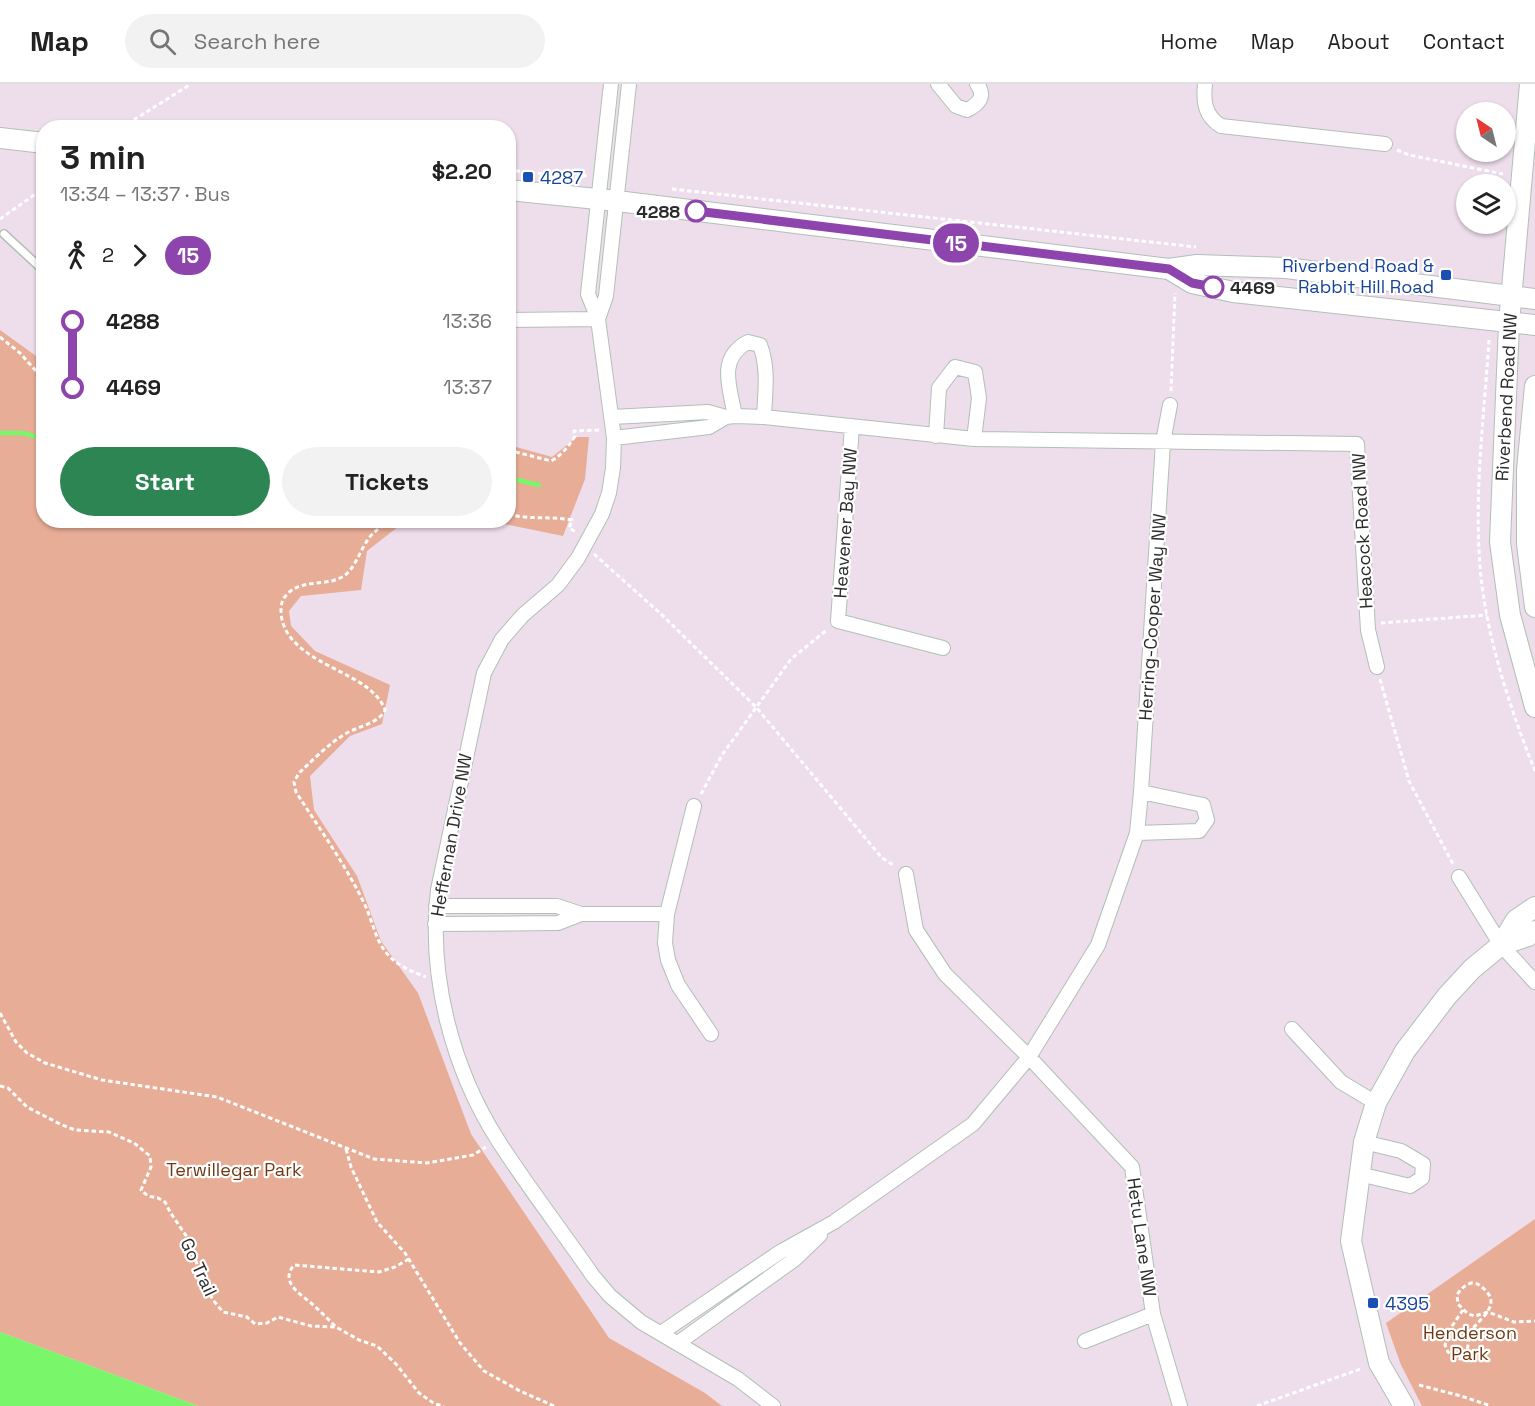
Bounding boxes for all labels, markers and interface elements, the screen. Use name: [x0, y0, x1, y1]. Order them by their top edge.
search box: [125, 14, 545, 68]
text: Map: [30, 23, 89, 59]
icon: search: [146, 25, 179, 58]
text: Search here: [194, 27, 321, 55]
text: Home: [1160, 28, 1218, 55]
text: Map: [1251, 28, 1295, 55]
text: About: [1328, 28, 1390, 55]
text: Contact: [1423, 28, 1505, 55]
north arrow: [1456, 102, 1516, 162]
map controls: [1456, 102, 1516, 234]
text: 3 min: [60, 137, 146, 179]
text: $2.20: [432, 157, 492, 185]
place label: 4287: [540, 166, 583, 189]
marker: 4287: [521, 170, 535, 184]
button: layers: [1456, 174, 1516, 234]
text: 13:34 – 13:37 · Bus: [60, 181, 230, 207]
place label: 4288: [636, 200, 680, 223]
marker: 4288: [685, 200, 707, 222]
line badge: 15: [929, 224, 983, 262]
text: 15: [945, 230, 967, 257]
icon: walk: [60, 239, 93, 272]
icon: forward: [123, 239, 156, 272]
text: 2: [102, 242, 114, 268]
text: 15: [177, 242, 199, 269]
place label: Riverbend Road & Rabbit Hill Road: [1282, 254, 1434, 298]
marker: Riverbend Road & Rabbit Hill Road: [1439, 268, 1453, 282]
marker: 4469: [1202, 276, 1224, 298]
place label: 4469: [1230, 276, 1275, 299]
text: 4288: [106, 307, 159, 335]
text: 13:36: [442, 308, 492, 334]
street label: Riverbend Road NW: [1490, 312, 1522, 482]
text: 4469: [106, 373, 161, 401]
text: 13:37: [443, 374, 492, 400]
button: Start: [60, 447, 270, 516]
button: Tickets: [282, 447, 492, 516]
street label: Heavener Bay NW: [828, 447, 862, 599]
street label: Heacock Road NW: [1346, 452, 1378, 610]
street label: Herring-Cooper Way NW: [1133, 512, 1171, 721]
street label: Heffernan Drive NW: [425, 751, 477, 918]
park label: Terwillegar Park: [166, 1158, 302, 1181]
street label: Hetu Lane NW: [1122, 1176, 1162, 1298]
street label: Go Trail: [175, 1234, 223, 1300]
place label: 4395: [1385, 1292, 1429, 1315]
marker: 4395: [1366, 1296, 1380, 1310]
park label: Henderson Park: [1423, 1321, 1517, 1365]

